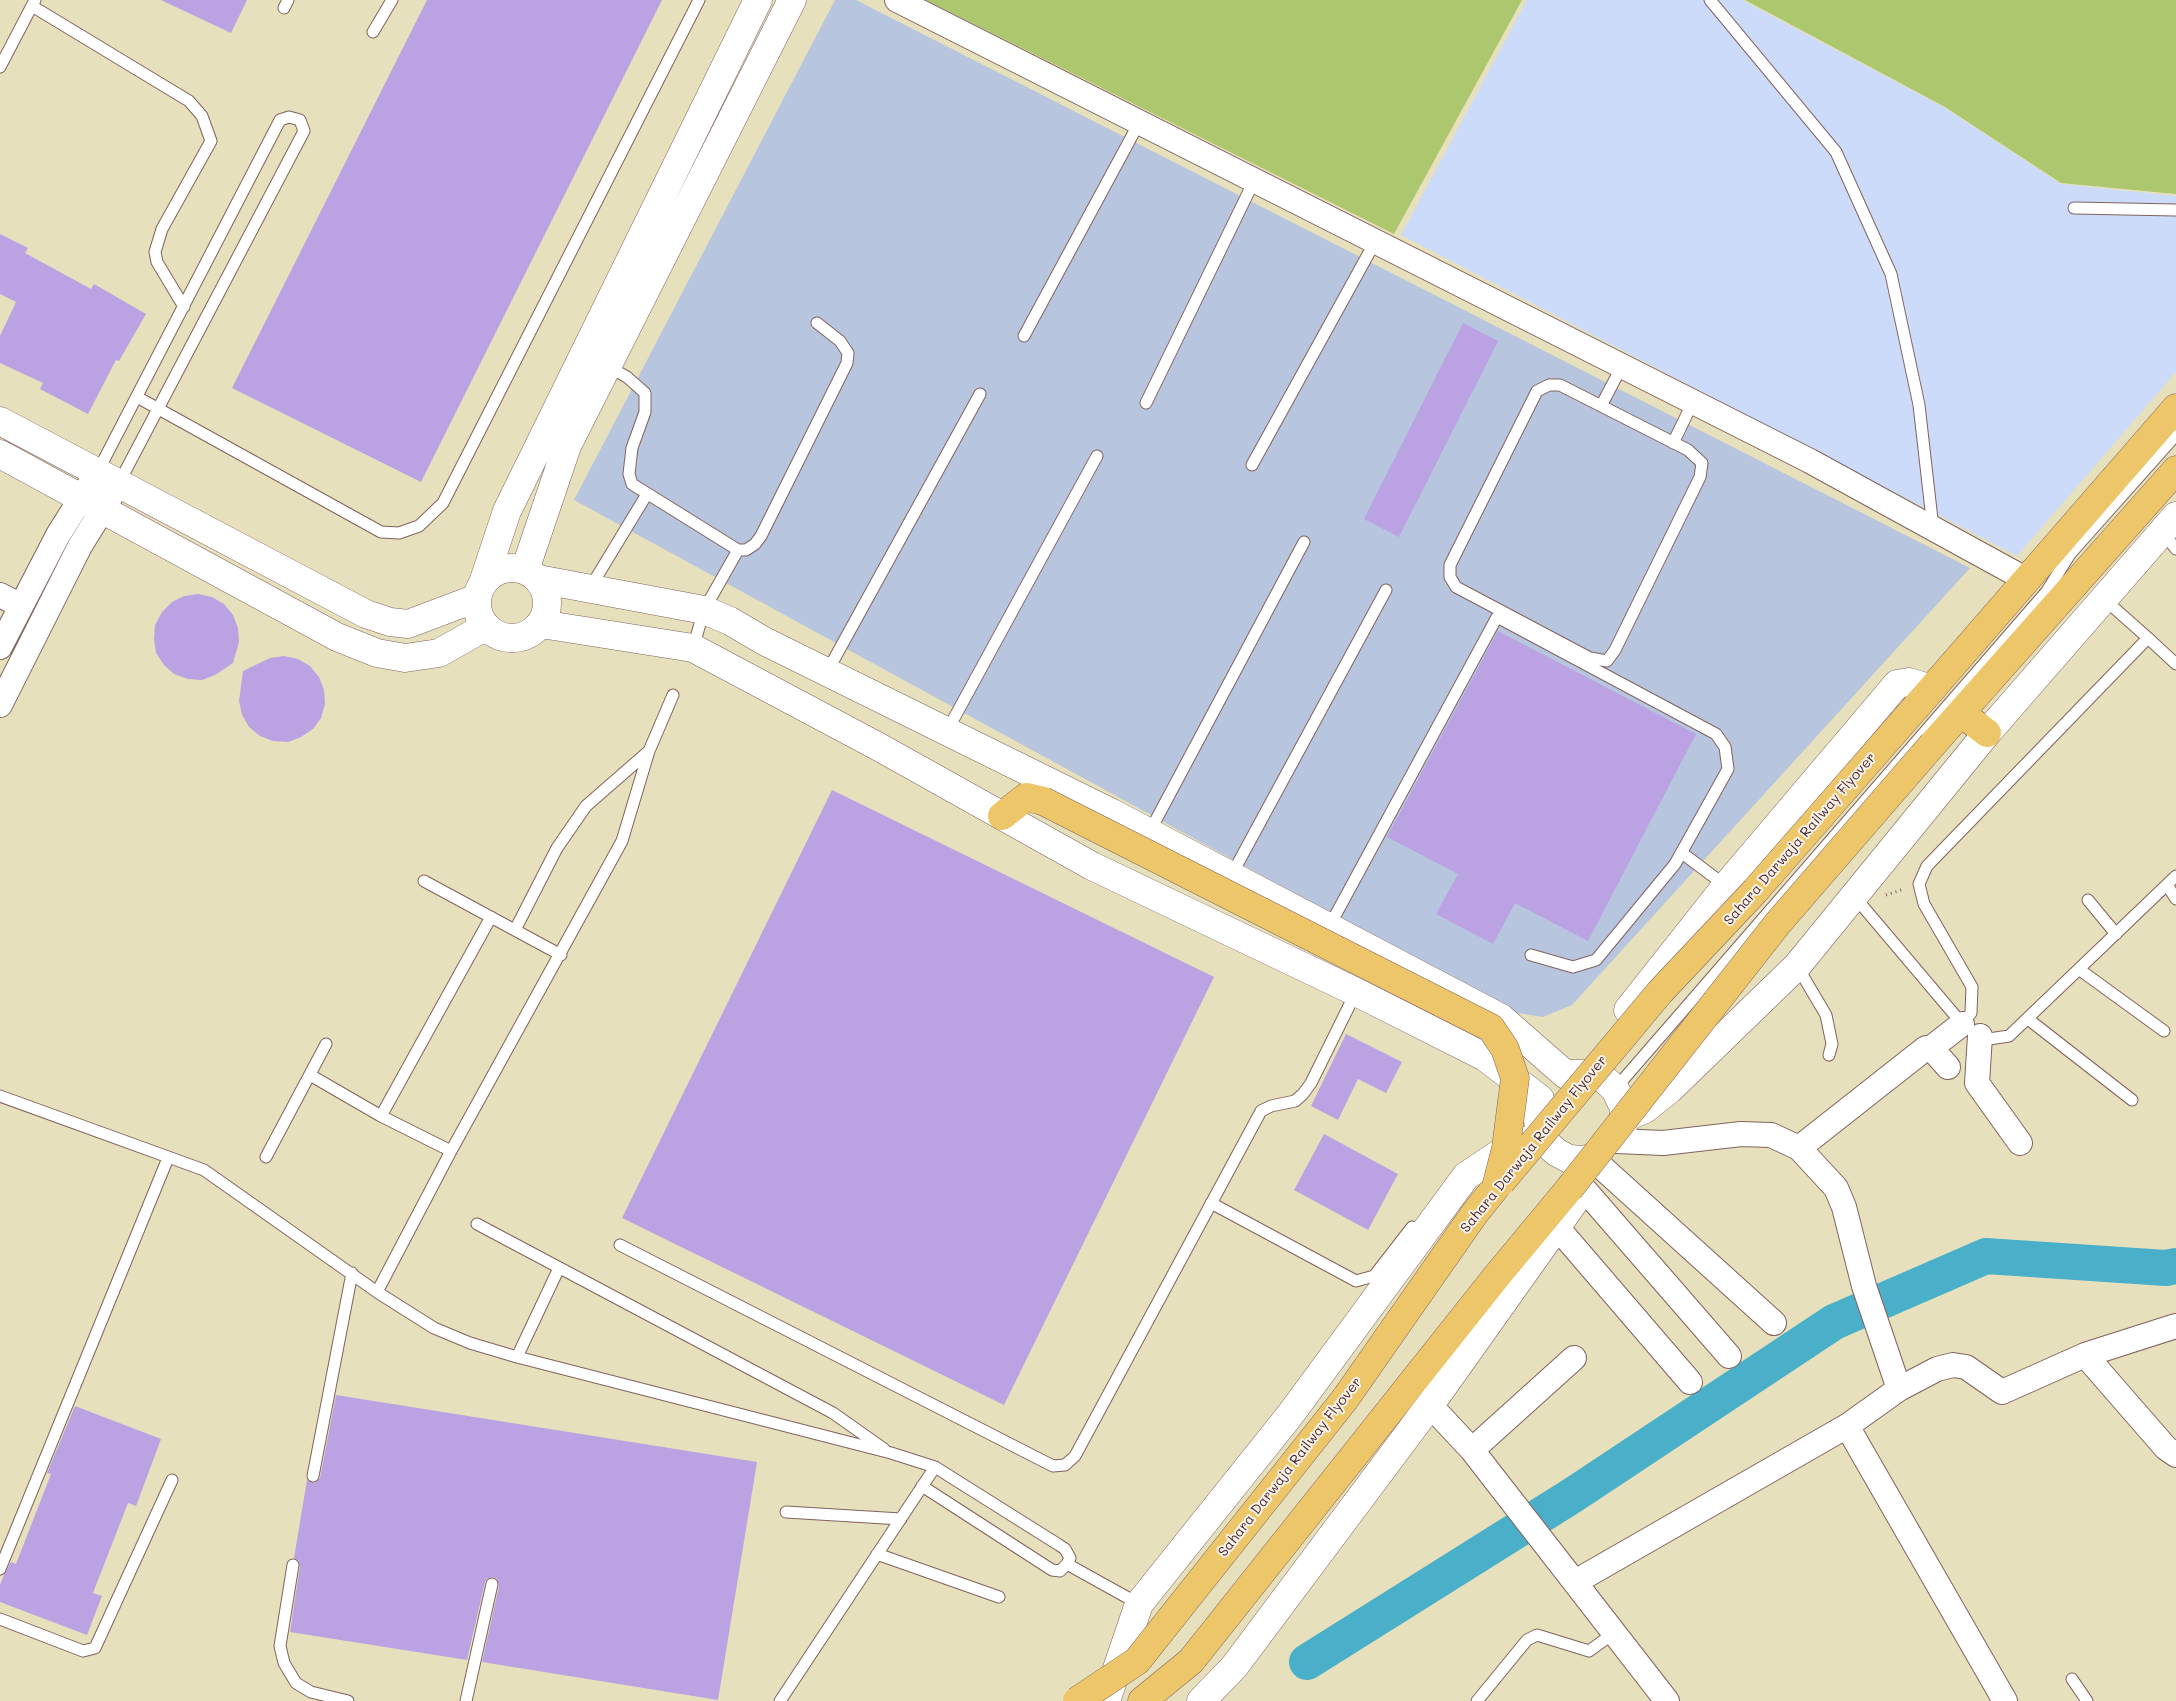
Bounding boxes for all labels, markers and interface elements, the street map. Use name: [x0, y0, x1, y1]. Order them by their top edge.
street label: Sahara Darwaja Railway Flyover: [1720, 749, 1880, 929]
street label: Sahara Darwaja Railway Flyover: [1457, 1052, 1611, 1236]
street label: Sahara Darwaja Railway Flyover: [1215, 1374, 1365, 1560]

